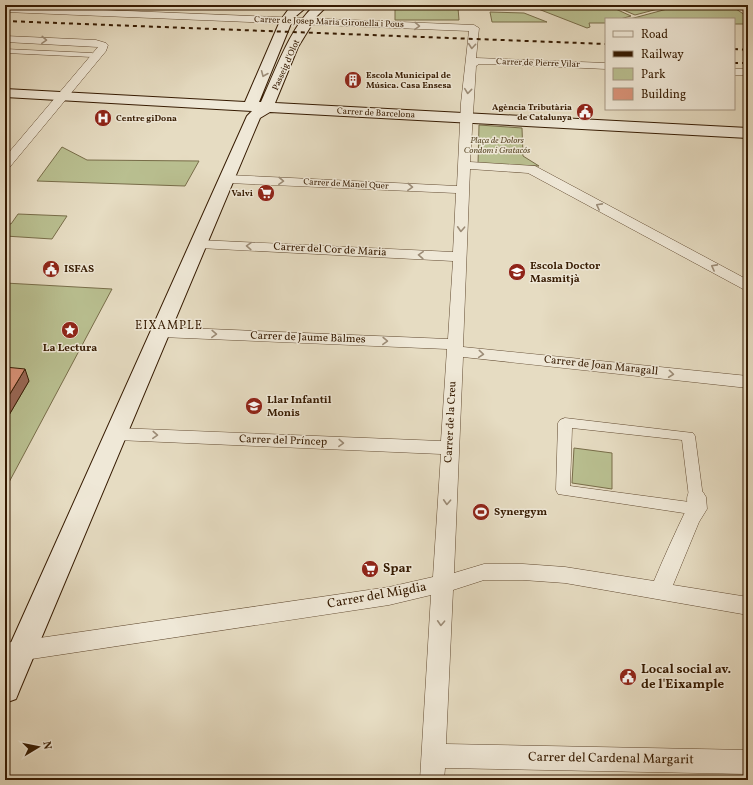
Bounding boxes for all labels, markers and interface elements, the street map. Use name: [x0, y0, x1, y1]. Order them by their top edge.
street label: Carrer de Josep Maria Gironella i Pous: [254, 13, 404, 31]
legend: [605, 18, 735, 110]
one-way arrow: [414, 22, 420, 30]
text: Road: [641, 27, 668, 43]
one-way arrow: [41, 36, 47, 45]
street label: Passeig d'Olot: [269, 37, 303, 93]
one-way arrow: [468, 43, 477, 49]
text: Railway: [641, 47, 684, 63]
street label: Carrer de Pierre Vilar: [496, 55, 580, 71]
text: Park: [641, 67, 666, 83]
place label: Escola Municipal de Música. Casa Ensesa: [366, 69, 452, 92]
one-way arrow: [261, 70, 269, 77]
building icon: Escola Municipal de Música. Casa Ensesa: [343, 70, 363, 90]
text: Building: [641, 87, 686, 103]
one-way arrow: [464, 88, 473, 94]
place label: Agència Tributària de Catalunya: [492, 101, 572, 124]
public building icon: Agència Tributària de Catalunya: [575, 102, 595, 122]
street label: Carrer de Barcelona: [337, 104, 416, 122]
hospital icon: Centre giDona: [93, 108, 113, 128]
place label: Centre giDona: [116, 112, 177, 125]
park label: Plaça de Dolors Condom i Gratacós: [464, 134, 531, 157]
street label: Carrer de Manel Quer: [303, 175, 389, 193]
one-way arrow: [278, 177, 284, 185]
supermarket icon: Valvi: [256, 183, 276, 203]
one-way arrow: [407, 183, 413, 191]
place label: Valvi: [231, 187, 253, 200]
one-way arrow: [596, 203, 604, 210]
one-way arrow: [457, 226, 466, 232]
street label: Carrer del Cor de Maria: [273, 240, 388, 260]
one-way arrow: [246, 242, 252, 251]
one-way arrow: [418, 251, 424, 259]
public building icon: ISFAS: [41, 259, 61, 279]
place label: Escola Doctor Masmitjà: [530, 259, 601, 287]
place label: ISFAS: [64, 262, 94, 277]
school or university icon: Escola Doctor Masmitjà: [507, 262, 527, 282]
one-way arrow: [711, 265, 718, 272]
district label: EIXAMPLE: [135, 318, 203, 334]
place icon: La Lectura: [60, 320, 80, 340]
street label: Carrer de Jaume Balmes: [250, 328, 366, 348]
one-way arrow: [211, 330, 217, 338]
one-way arrow: [382, 337, 388, 345]
place label: La Lectura: [43, 341, 97, 356]
one-way arrow: [478, 349, 484, 358]
street label: Carrer de Joan Maragall: [543, 353, 659, 379]
one-way arrow: [668, 369, 674, 378]
street label: Carrer de la Creu: [441, 381, 461, 463]
place label: Llar Infantil Monis: [267, 393, 332, 421]
school or university icon: Llar Infantil Monis: [244, 396, 264, 416]
one-way arrow: [152, 431, 158, 440]
street label: Carrer del Príncep: [239, 432, 327, 450]
one-way arrow: [338, 439, 344, 448]
one-way arrow: [443, 499, 451, 505]
sports icon: Synergym: [471, 502, 491, 522]
place label: Synergym: [494, 505, 547, 520]
supermarket icon: Spar: [360, 559, 380, 579]
place label: Spar: [383, 560, 412, 578]
street label: Carrer del Migdia: [326, 578, 428, 614]
one-way arrow: [436, 620, 445, 626]
place label: Local social av. de l'Eixample: [641, 661, 731, 694]
public building icon: Local social av. de l'Eixample: [618, 667, 638, 687]
north arrow: [18, 727, 58, 767]
text: N: [38, 740, 54, 751]
street label: Carrer del Cardenal Margarit: [528, 749, 694, 769]

